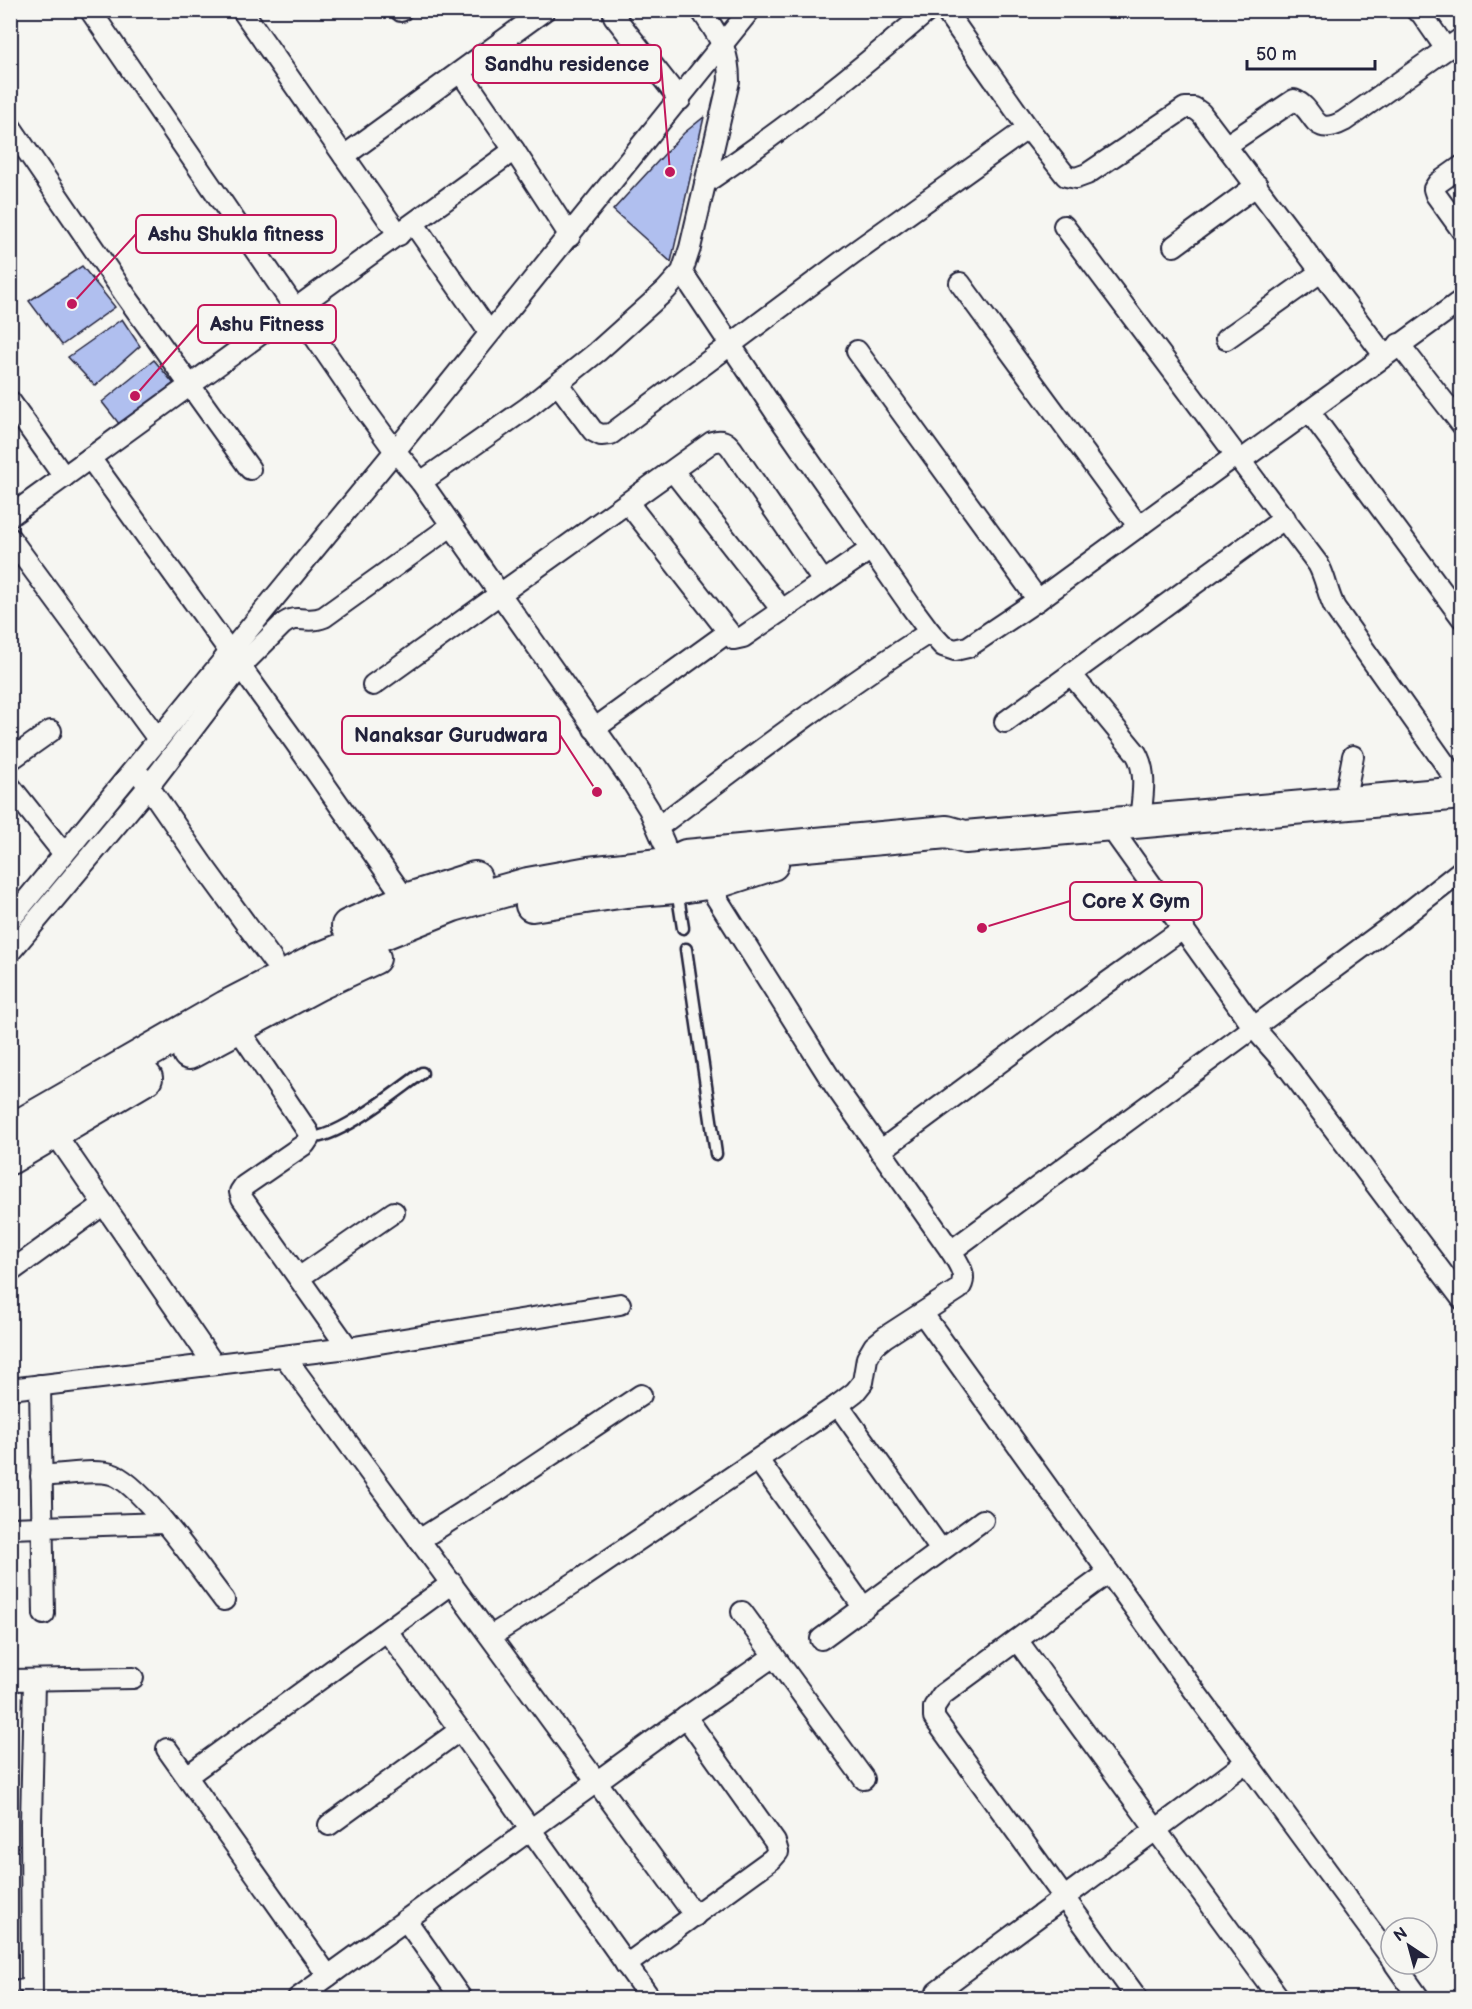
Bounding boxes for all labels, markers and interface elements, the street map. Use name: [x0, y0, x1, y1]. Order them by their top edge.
scale bar: [1247, 33, 1374, 71]
text: 50 m: [1256, 44, 1297, 65]
callout: Sandhu residence: [473, 45, 661, 83]
text: Sandhu residence: [485, 53, 649, 77]
callout: Ashu Shukla fitness: [136, 215, 336, 253]
text: Ashu Shukla fitness: [147, 223, 324, 247]
callout: Ashu Fitness: [198, 305, 336, 343]
text: Ashu Fitness: [209, 313, 324, 337]
callout: Nanaksar Gurudwara: [342, 716, 560, 754]
text: Nanaksar Gurudwara: [354, 724, 548, 748]
callout: Core X Gym: [1070, 882, 1202, 920]
text: Core X Gym: [1082, 890, 1190, 914]
north arrow: [1379, 1916, 1439, 1976]
text: N: [1391, 1924, 1412, 1946]

